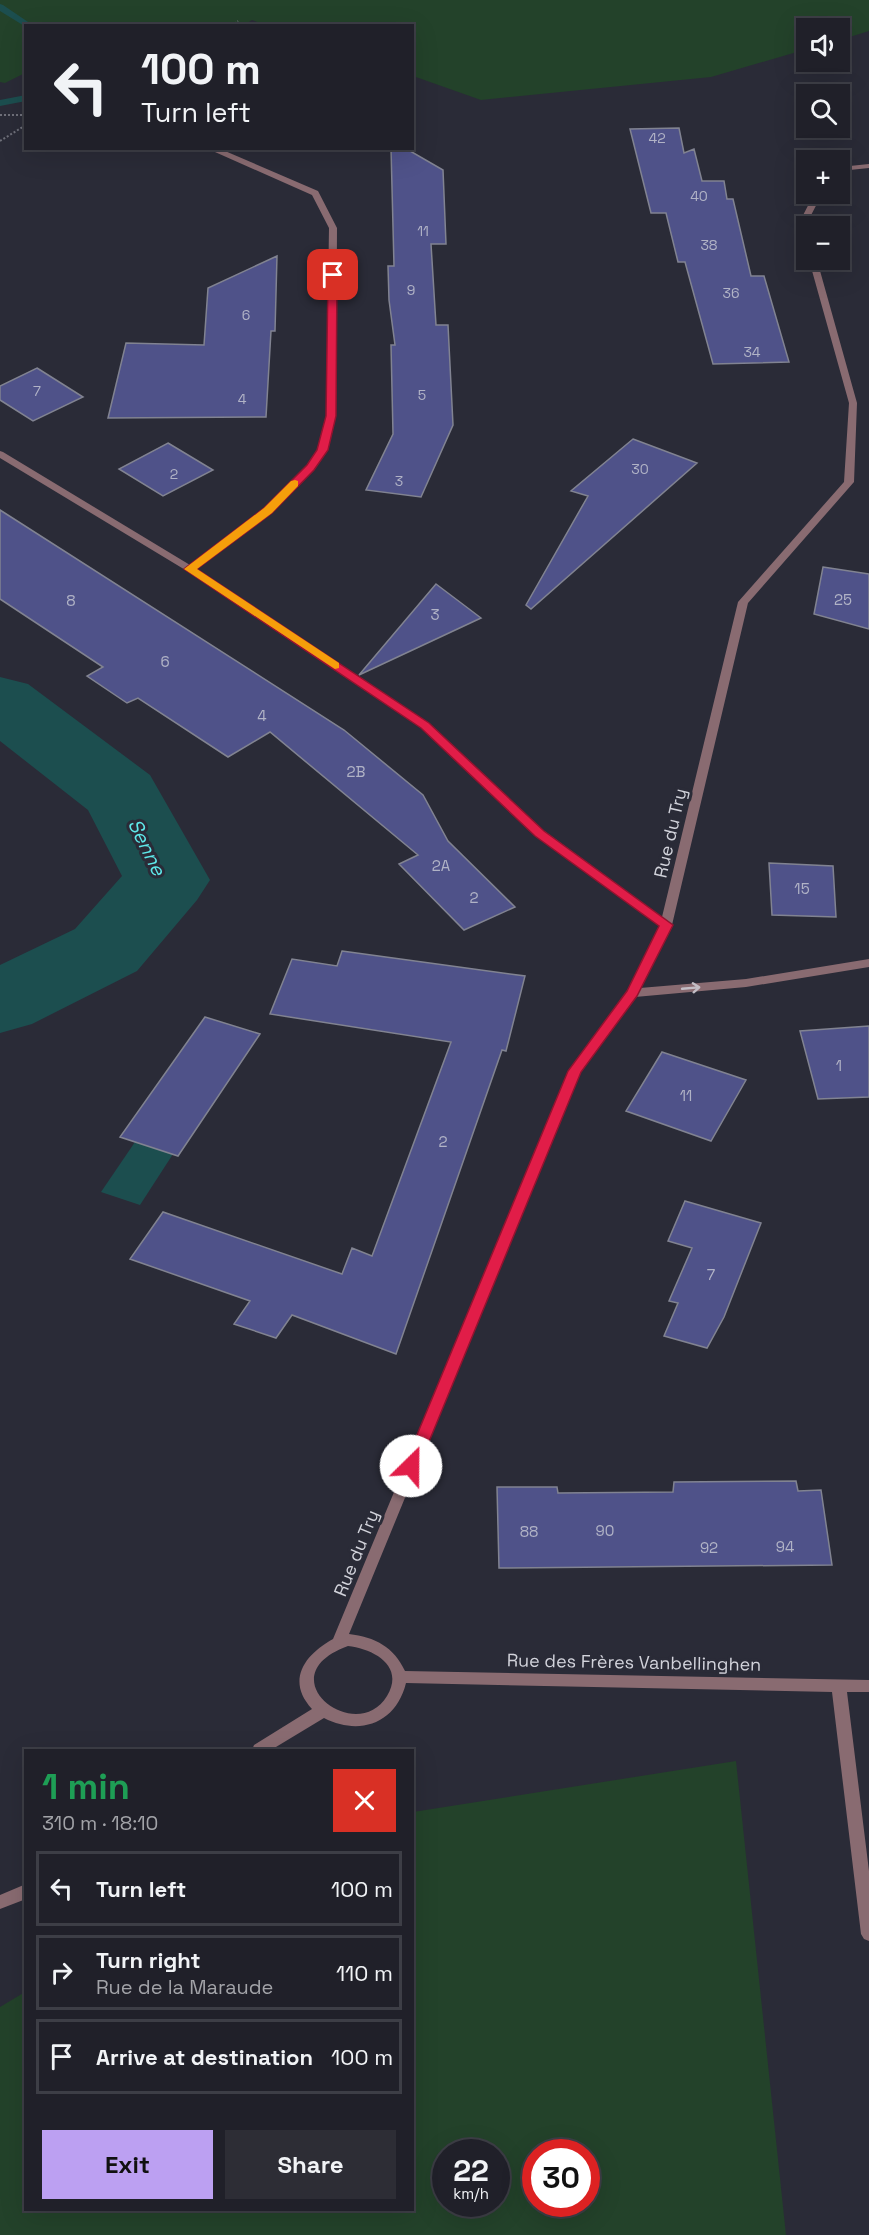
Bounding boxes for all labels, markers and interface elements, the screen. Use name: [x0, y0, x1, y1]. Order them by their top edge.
map controls: [796, 18, 850, 270]
button: sound: [796, 18, 850, 72]
text: 100 m: [141, 43, 261, 96]
icon: left: [42, 48, 120, 126]
button: search: [796, 84, 850, 138]
text: Turn left: [141, 95, 251, 130]
house number: 42: [648, 129, 666, 147]
button: +: [796, 150, 850, 204]
house number: 40: [690, 187, 708, 205]
button: −: [796, 216, 850, 270]
house number: 11: [417, 222, 429, 240]
house number: 38: [700, 236, 718, 254]
pin: [307, 249, 358, 300]
icon: arrive: [316, 258, 349, 291]
house number: 9: [407, 281, 415, 299]
house number: 36: [722, 284, 740, 302]
house number: 6: [242, 306, 250, 324]
house number: 34: [743, 343, 761, 361]
house number: 7: [33, 382, 41, 400]
house number: 5: [418, 386, 426, 404]
house number: 4: [238, 390, 247, 408]
house number: 30: [631, 460, 649, 478]
house number: 2: [170, 465, 178, 483]
house number: 3: [395, 472, 403, 490]
house number: 25: [834, 590, 852, 609]
house number: 8: [66, 591, 76, 610]
house number: 3: [430, 605, 440, 624]
house number: 6: [160, 652, 170, 671]
house number: 4: [257, 706, 267, 725]
house number: 2B: [347, 762, 366, 781]
street label: Rue du Try: [649, 786, 691, 880]
water label: Senne: [122, 814, 172, 881]
house number: 2A: [432, 856, 451, 875]
house number: 15: [794, 879, 810, 898]
house number: 2: [469, 888, 479, 907]
one-way arrow: [680, 982, 700, 993]
house number: 1: [836, 1056, 842, 1075]
house number: 11: [680, 1086, 692, 1105]
house number: 2: [438, 1132, 448, 1151]
house number: 7: [707, 1265, 715, 1284]
position arrow: [379, 1434, 443, 1498]
street label: Rue du Try: [328, 1506, 384, 1600]
house number: 90: [596, 1521, 614, 1540]
house number: 88: [520, 1522, 538, 1541]
house number: 94: [776, 1537, 794, 1556]
house number: 92: [700, 1538, 718, 1557]
street label: Rue des Frères Vanbellinghen: [507, 1648, 761, 1676]
text: 1 min: [42, 1764, 130, 1810]
button: close: [333, 1769, 396, 1832]
text: 310 m · 18:10: [42, 1810, 158, 1836]
icon: left: [45, 1872, 78, 1905]
text: Turn left: [96, 1875, 186, 1903]
text: 100 m: [331, 1875, 393, 1903]
text: Turn right: [96, 1946, 201, 1974]
icon: right: [45, 1956, 78, 1989]
text: 110 m: [336, 1959, 393, 1987]
text: Rue de la Maraude: [96, 1974, 273, 2000]
icon: arrive: [45, 2040, 78, 2073]
text: Arrive at destination: [96, 2043, 313, 2071]
text: 100 m: [331, 2043, 393, 2071]
button: Exit: [42, 2130, 213, 2199]
button: Share: [225, 2130, 396, 2199]
speed limit sign: 30: [522, 2139, 600, 2217]
text: 22: [453, 2151, 489, 2190]
text: km/h: [453, 2184, 489, 2203]

